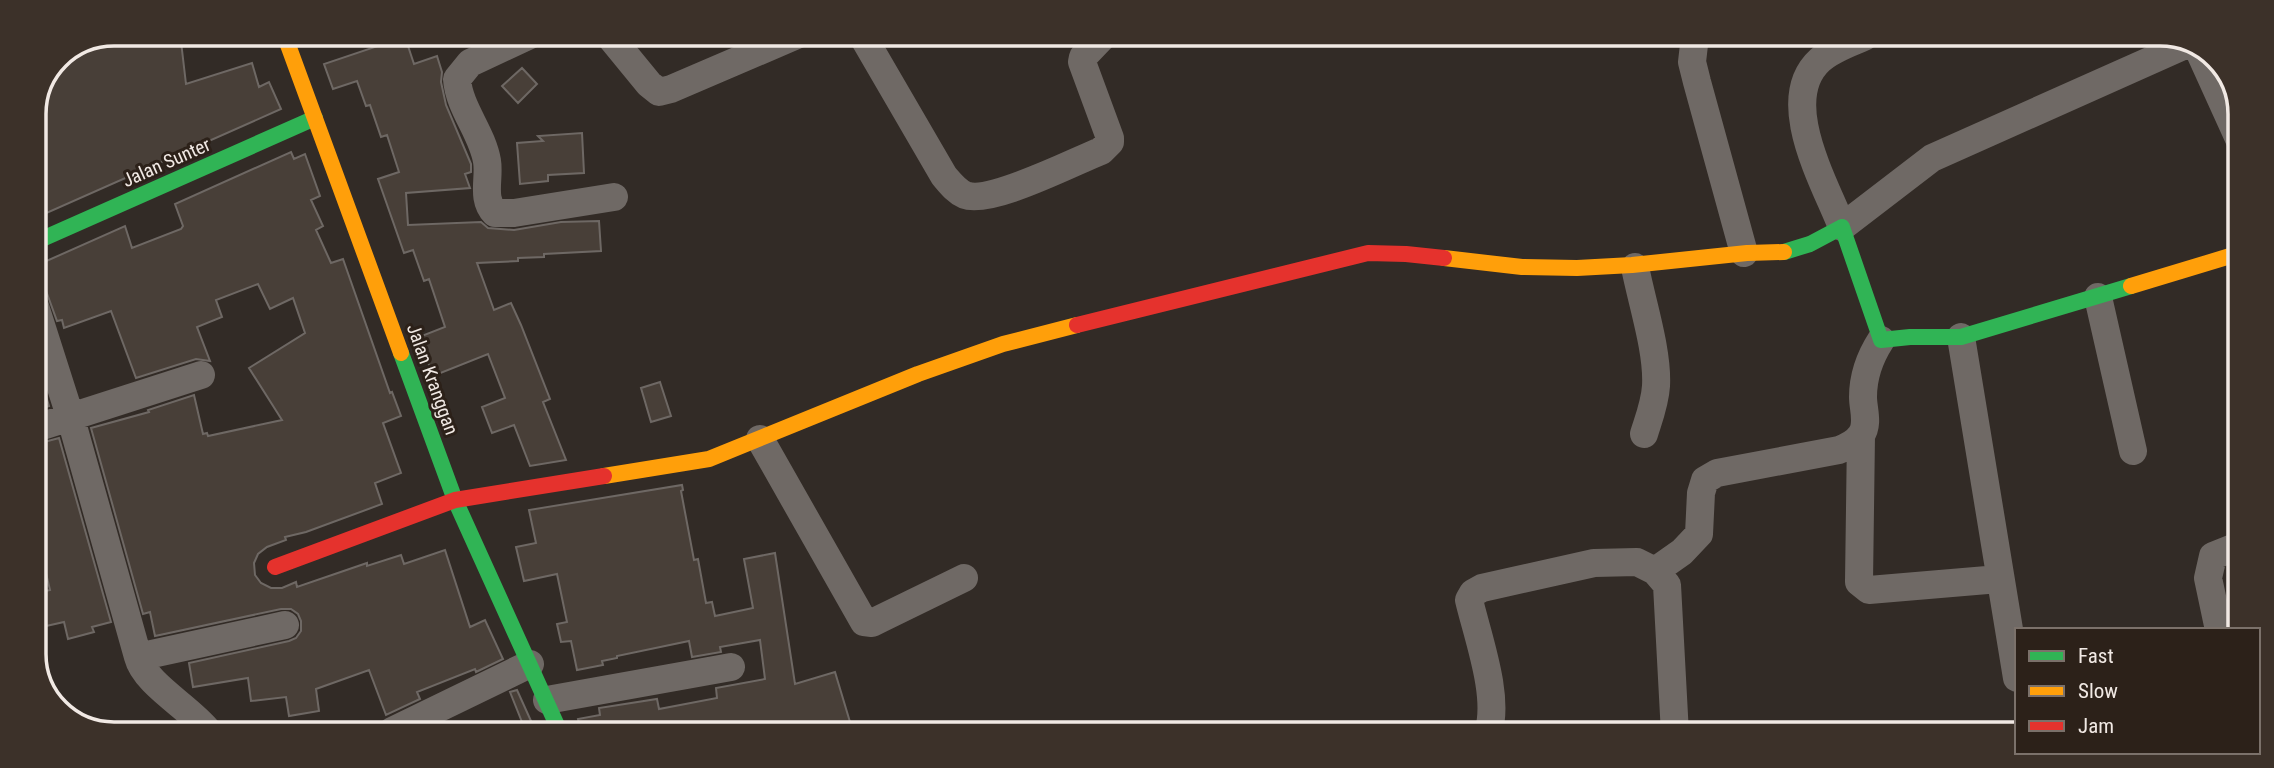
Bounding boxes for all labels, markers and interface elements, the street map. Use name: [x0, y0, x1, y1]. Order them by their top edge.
street label: Jalan Sunter: [119, 133, 214, 192]
street label: Jalan Kranggan: [402, 321, 463, 438]
legend: [2015, 628, 2260, 754]
text: Fast: [2078, 644, 2114, 668]
text: Slow: [2078, 679, 2118, 703]
text: Jam: [2078, 714, 2114, 738]

